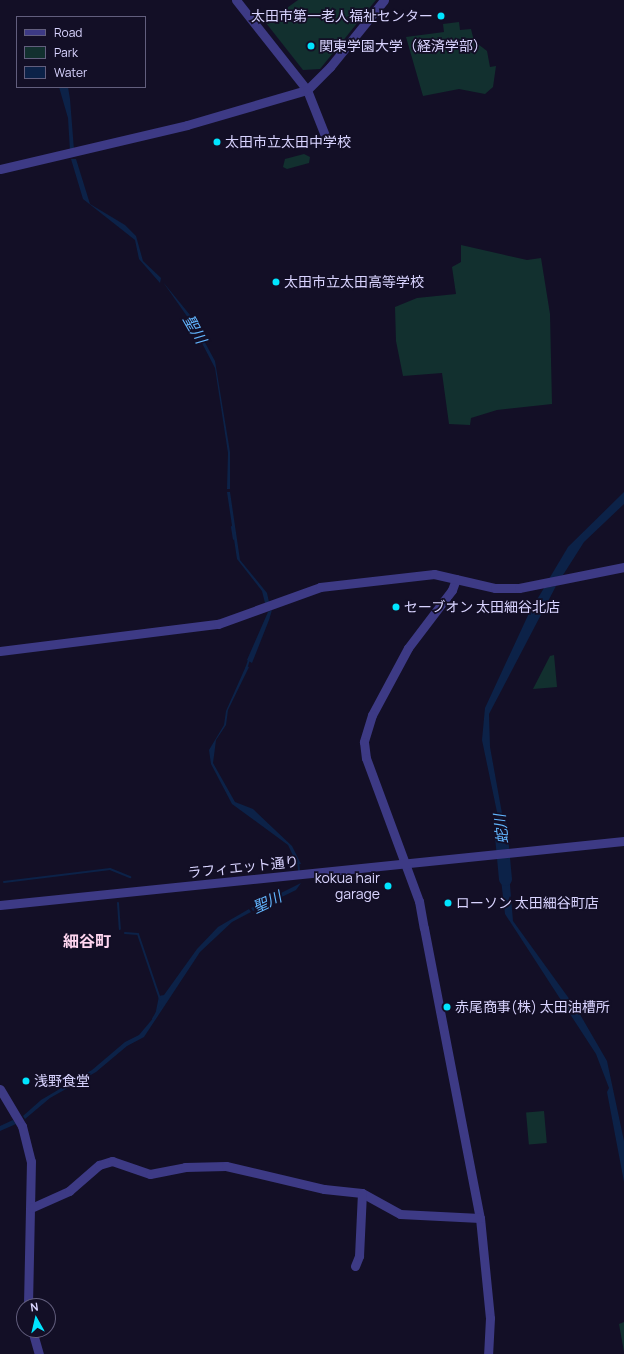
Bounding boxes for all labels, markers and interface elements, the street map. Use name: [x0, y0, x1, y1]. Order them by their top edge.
place label: 太田市第一老人福祉センター: [251, 8, 433, 24]
marker: 太田市第一老人福祉センター: [436, 11, 446, 21]
legend: [16, 16, 146, 88]
text: Road: [54, 24, 82, 41]
place label: 関東学園大学（経済学部）: [319, 38, 487, 54]
marker: 関東学園大学（経済学部）: [306, 41, 316, 51]
text: Park: [54, 44, 78, 61]
text: Water: [54, 64, 87, 81]
place label: 太田市立太田中学校: [225, 134, 351, 150]
marker: 太田市立太田中学校: [212, 137, 222, 147]
place label: 太田市立太田高等学校: [284, 274, 424, 290]
marker: 太田市立太田高等学校: [271, 277, 281, 287]
water label: 聖川: [180, 312, 210, 346]
place label: セーブオン 太田細谷北店: [404, 599, 561, 615]
marker: セーブオン 太田細谷北店: [391, 602, 401, 612]
water label: 蛇川: [490, 813, 512, 845]
street label: ラフィエット通り: [186, 853, 300, 881]
place label: kokua hair garage: [315, 870, 380, 902]
marker: kokua hair garage: [383, 881, 393, 891]
water label: 聖川: [250, 888, 284, 916]
place label: ローソン 太田細谷町店: [456, 895, 599, 911]
marker: ローソン 太田細谷町店: [443, 898, 453, 908]
district label: 細谷町: [63, 931, 111, 951]
place label: 赤尾商事(株) 太田油槽所: [455, 999, 610, 1015]
marker: 赤尾商事(株) 太田油槽所: [442, 1002, 452, 1012]
place label: 浅野食堂: [34, 1073, 90, 1089]
marker: 浅野食堂: [21, 1076, 31, 1086]
north arrow: [16, 1298, 56, 1338]
text: N: [29, 1299, 39, 1315]

